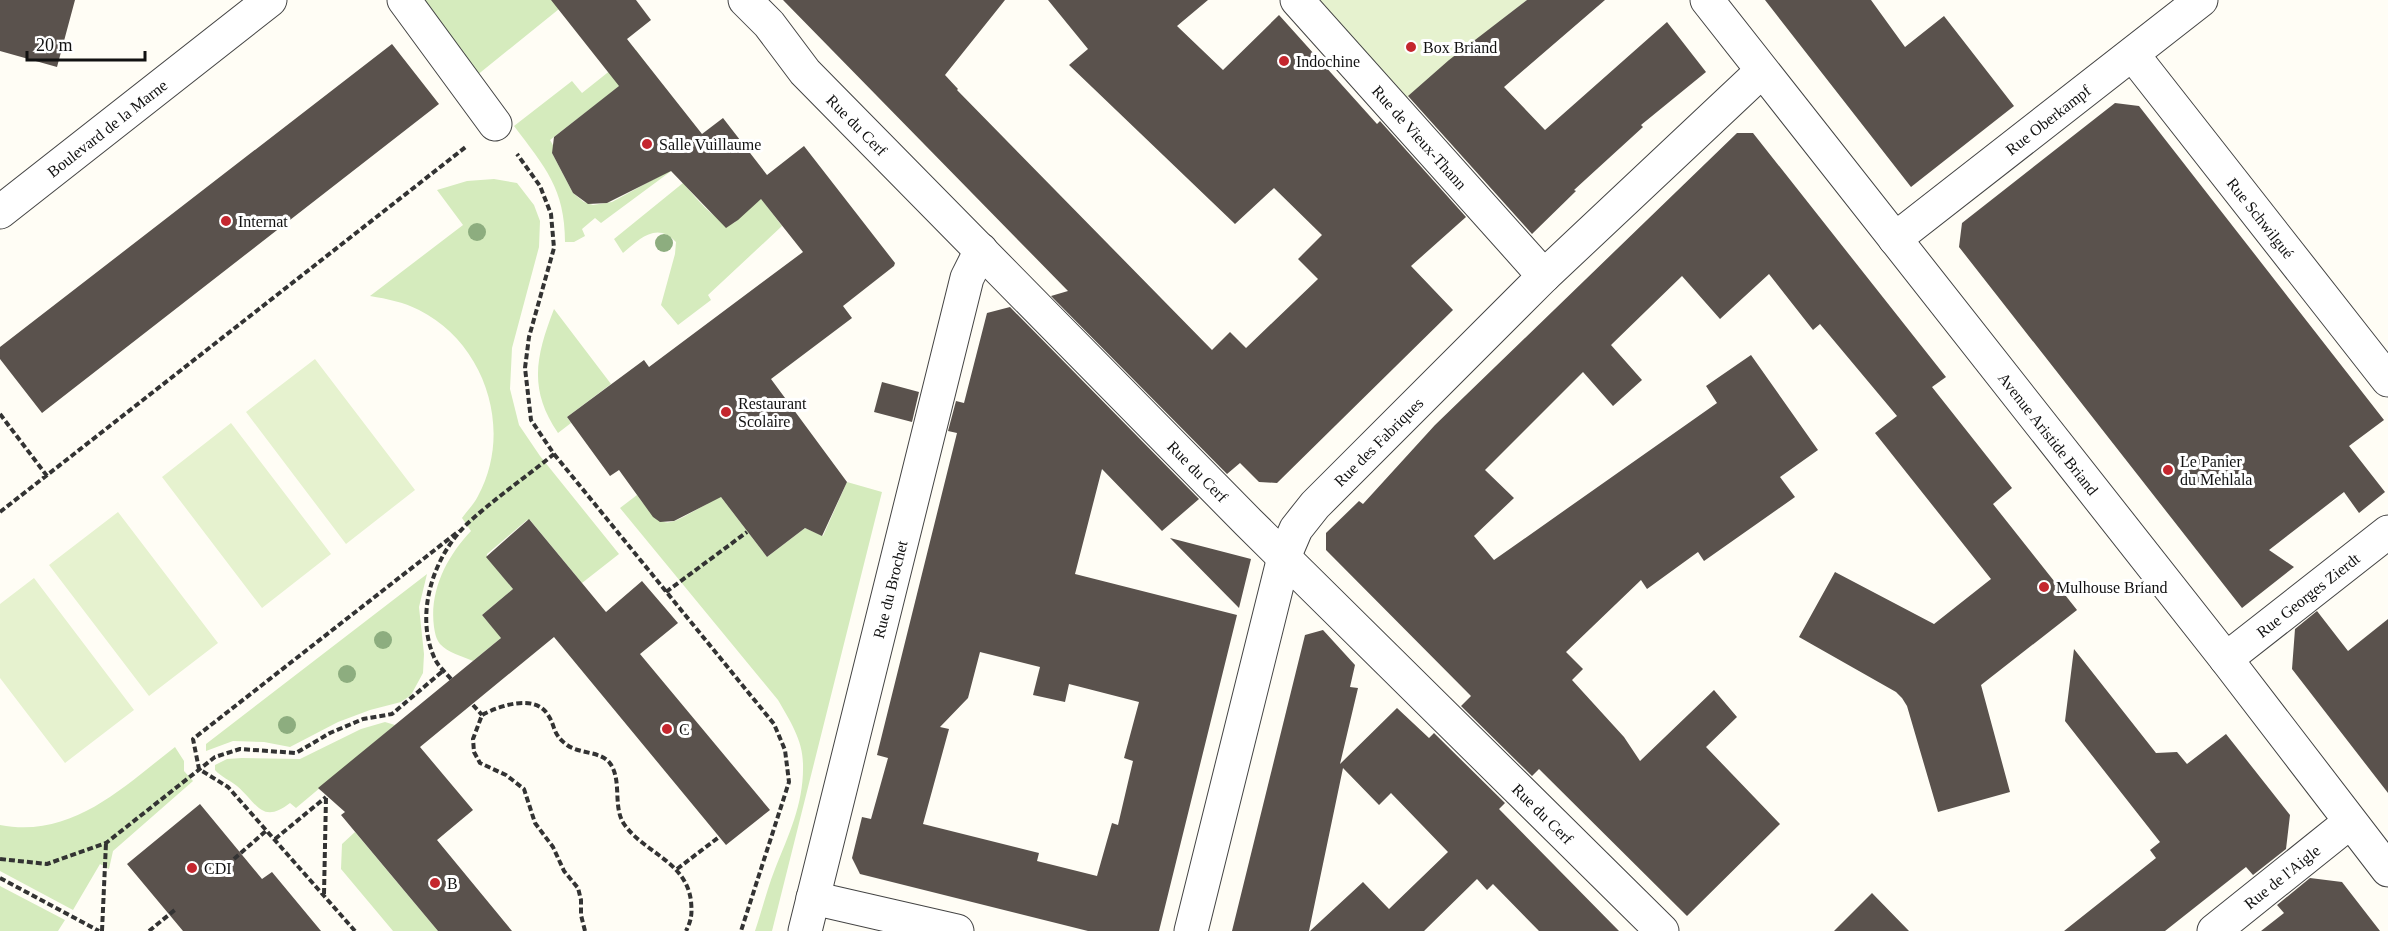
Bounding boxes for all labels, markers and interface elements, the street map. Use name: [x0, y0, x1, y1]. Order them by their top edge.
scale bar: [27, 24, 146, 62]
text: 20 m: [36, 35, 73, 55]
place label: Box Briand: [1423, 39, 1497, 56]
marker: Box Briand: [1404, 40, 1418, 54]
place label: Indochine: [1296, 53, 1360, 70]
marker: Indochine: [1277, 54, 1291, 68]
street label: Boulevard de la Marne: [44, 76, 170, 181]
street label: Rue Oberkampf: [2003, 81, 2094, 158]
street label: Rue de Vieux-Thann: [1369, 82, 1470, 193]
street label: Rue du Cerf: [823, 91, 891, 159]
place label: Salle Vuillaume: [659, 136, 761, 153]
marker: Salle Vuillaume: [640, 137, 654, 151]
street label: Rue Schwilgué: [2224, 175, 2297, 262]
place label: Internat: [238, 213, 288, 230]
marker: Internat: [219, 214, 233, 228]
street label: Avenue Aristide Briand: [1995, 369, 2101, 498]
street label: Rue des Fabriques: [1331, 394, 1426, 490]
place label: Restaurant Scolaire: [738, 395, 807, 430]
marker: Restaurant Scolaire: [719, 405, 733, 419]
street label: Rue du Cerf: [1164, 438, 1232, 506]
place label: Le Panier du Mehlala: [2180, 453, 2252, 488]
marker: Le Panier du Mehlala: [2161, 463, 2175, 477]
street label: Rue du Brochet: [870, 538, 911, 640]
street label: Rue Georges Zierdt: [2253, 549, 2363, 641]
place label: Mulhouse Briand: [2056, 579, 2168, 596]
marker: Mulhouse Briand: [2037, 580, 2051, 594]
place label: C: [679, 721, 690, 738]
marker: C: [660, 722, 674, 736]
street label: Rue du Cerf: [1509, 780, 1577, 848]
street label: Rue de l'Aigle: [2241, 842, 2323, 912]
place label: CDI: [204, 860, 232, 877]
marker: CDI: [185, 861, 199, 875]
place label: B: [447, 875, 458, 892]
marker: B: [428, 876, 442, 890]

